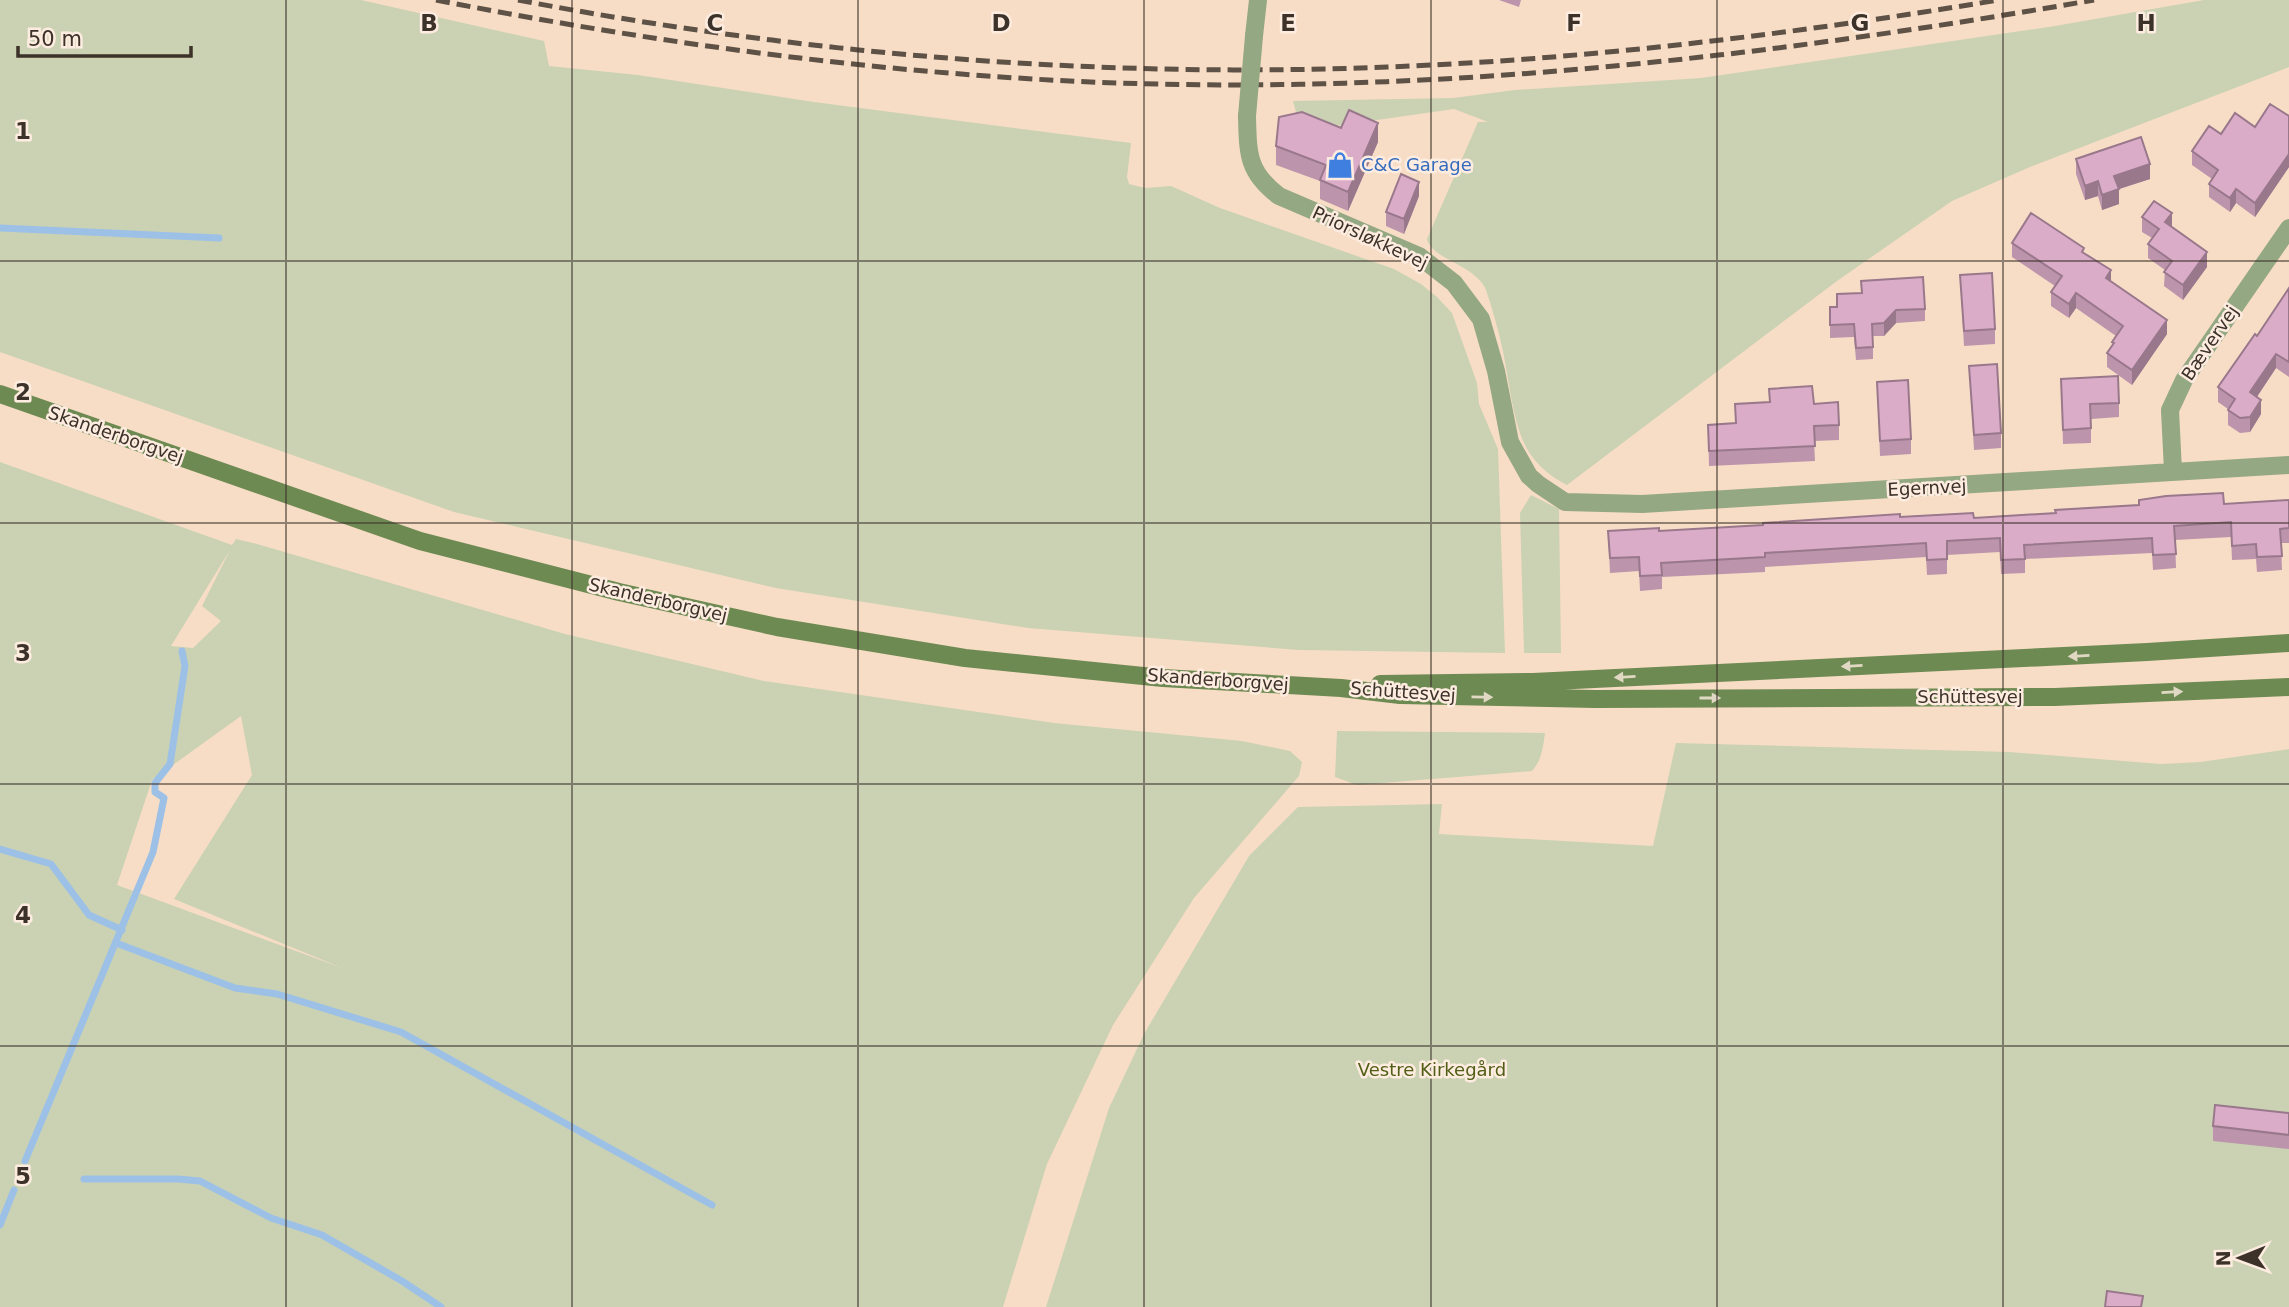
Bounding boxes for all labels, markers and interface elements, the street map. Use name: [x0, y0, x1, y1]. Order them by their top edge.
text: B: [420, 10, 438, 36]
text: C: [707, 10, 723, 36]
text: D: [991, 10, 1011, 36]
text: E: [1280, 10, 1296, 36]
text: F: [1566, 10, 1582, 36]
text: G: [1851, 10, 1869, 36]
text: H: [2136, 10, 2156, 36]
scale bar: [18, 14, 191, 58]
text: 50 m: [28, 27, 82, 51]
text: 1: [15, 118, 31, 144]
shop icon: C&C Garage: [1325, 150, 1355, 180]
place label: C&C Garage: [1361, 154, 1472, 175]
street label: Priorsløkkevej: [1309, 202, 1431, 273]
street label: Bævervej: [2177, 301, 2242, 384]
text: 2: [15, 379, 31, 405]
street label: Skanderborgvej: [46, 402, 187, 467]
street label: Egernvej: [1887, 475, 1967, 500]
street label: Skanderborgvej: [587, 573, 729, 626]
text: 3: [15, 640, 31, 666]
one-way arrow: [2068, 650, 2090, 661]
one-way arrow: [1841, 661, 1863, 672]
street label: Skanderborgvej: [1147, 664, 1289, 695]
one-way arrow: [1614, 672, 1636, 683]
street label: Schüttesvej: [1350, 677, 1456, 706]
street label: Schüttesvej: [1917, 686, 2023, 707]
one-way arrow: [2161, 686, 2183, 697]
one-way arrow: [1471, 691, 1493, 702]
one-way arrow: [1699, 692, 1721, 704]
text: 4: [15, 902, 31, 928]
park label: Vestre Kirkegård: [1358, 1059, 1506, 1080]
text: 5: [15, 1163, 31, 1189]
north arrow: [2205, 1223, 2275, 1293]
text: N: [2212, 1250, 2234, 1266]

